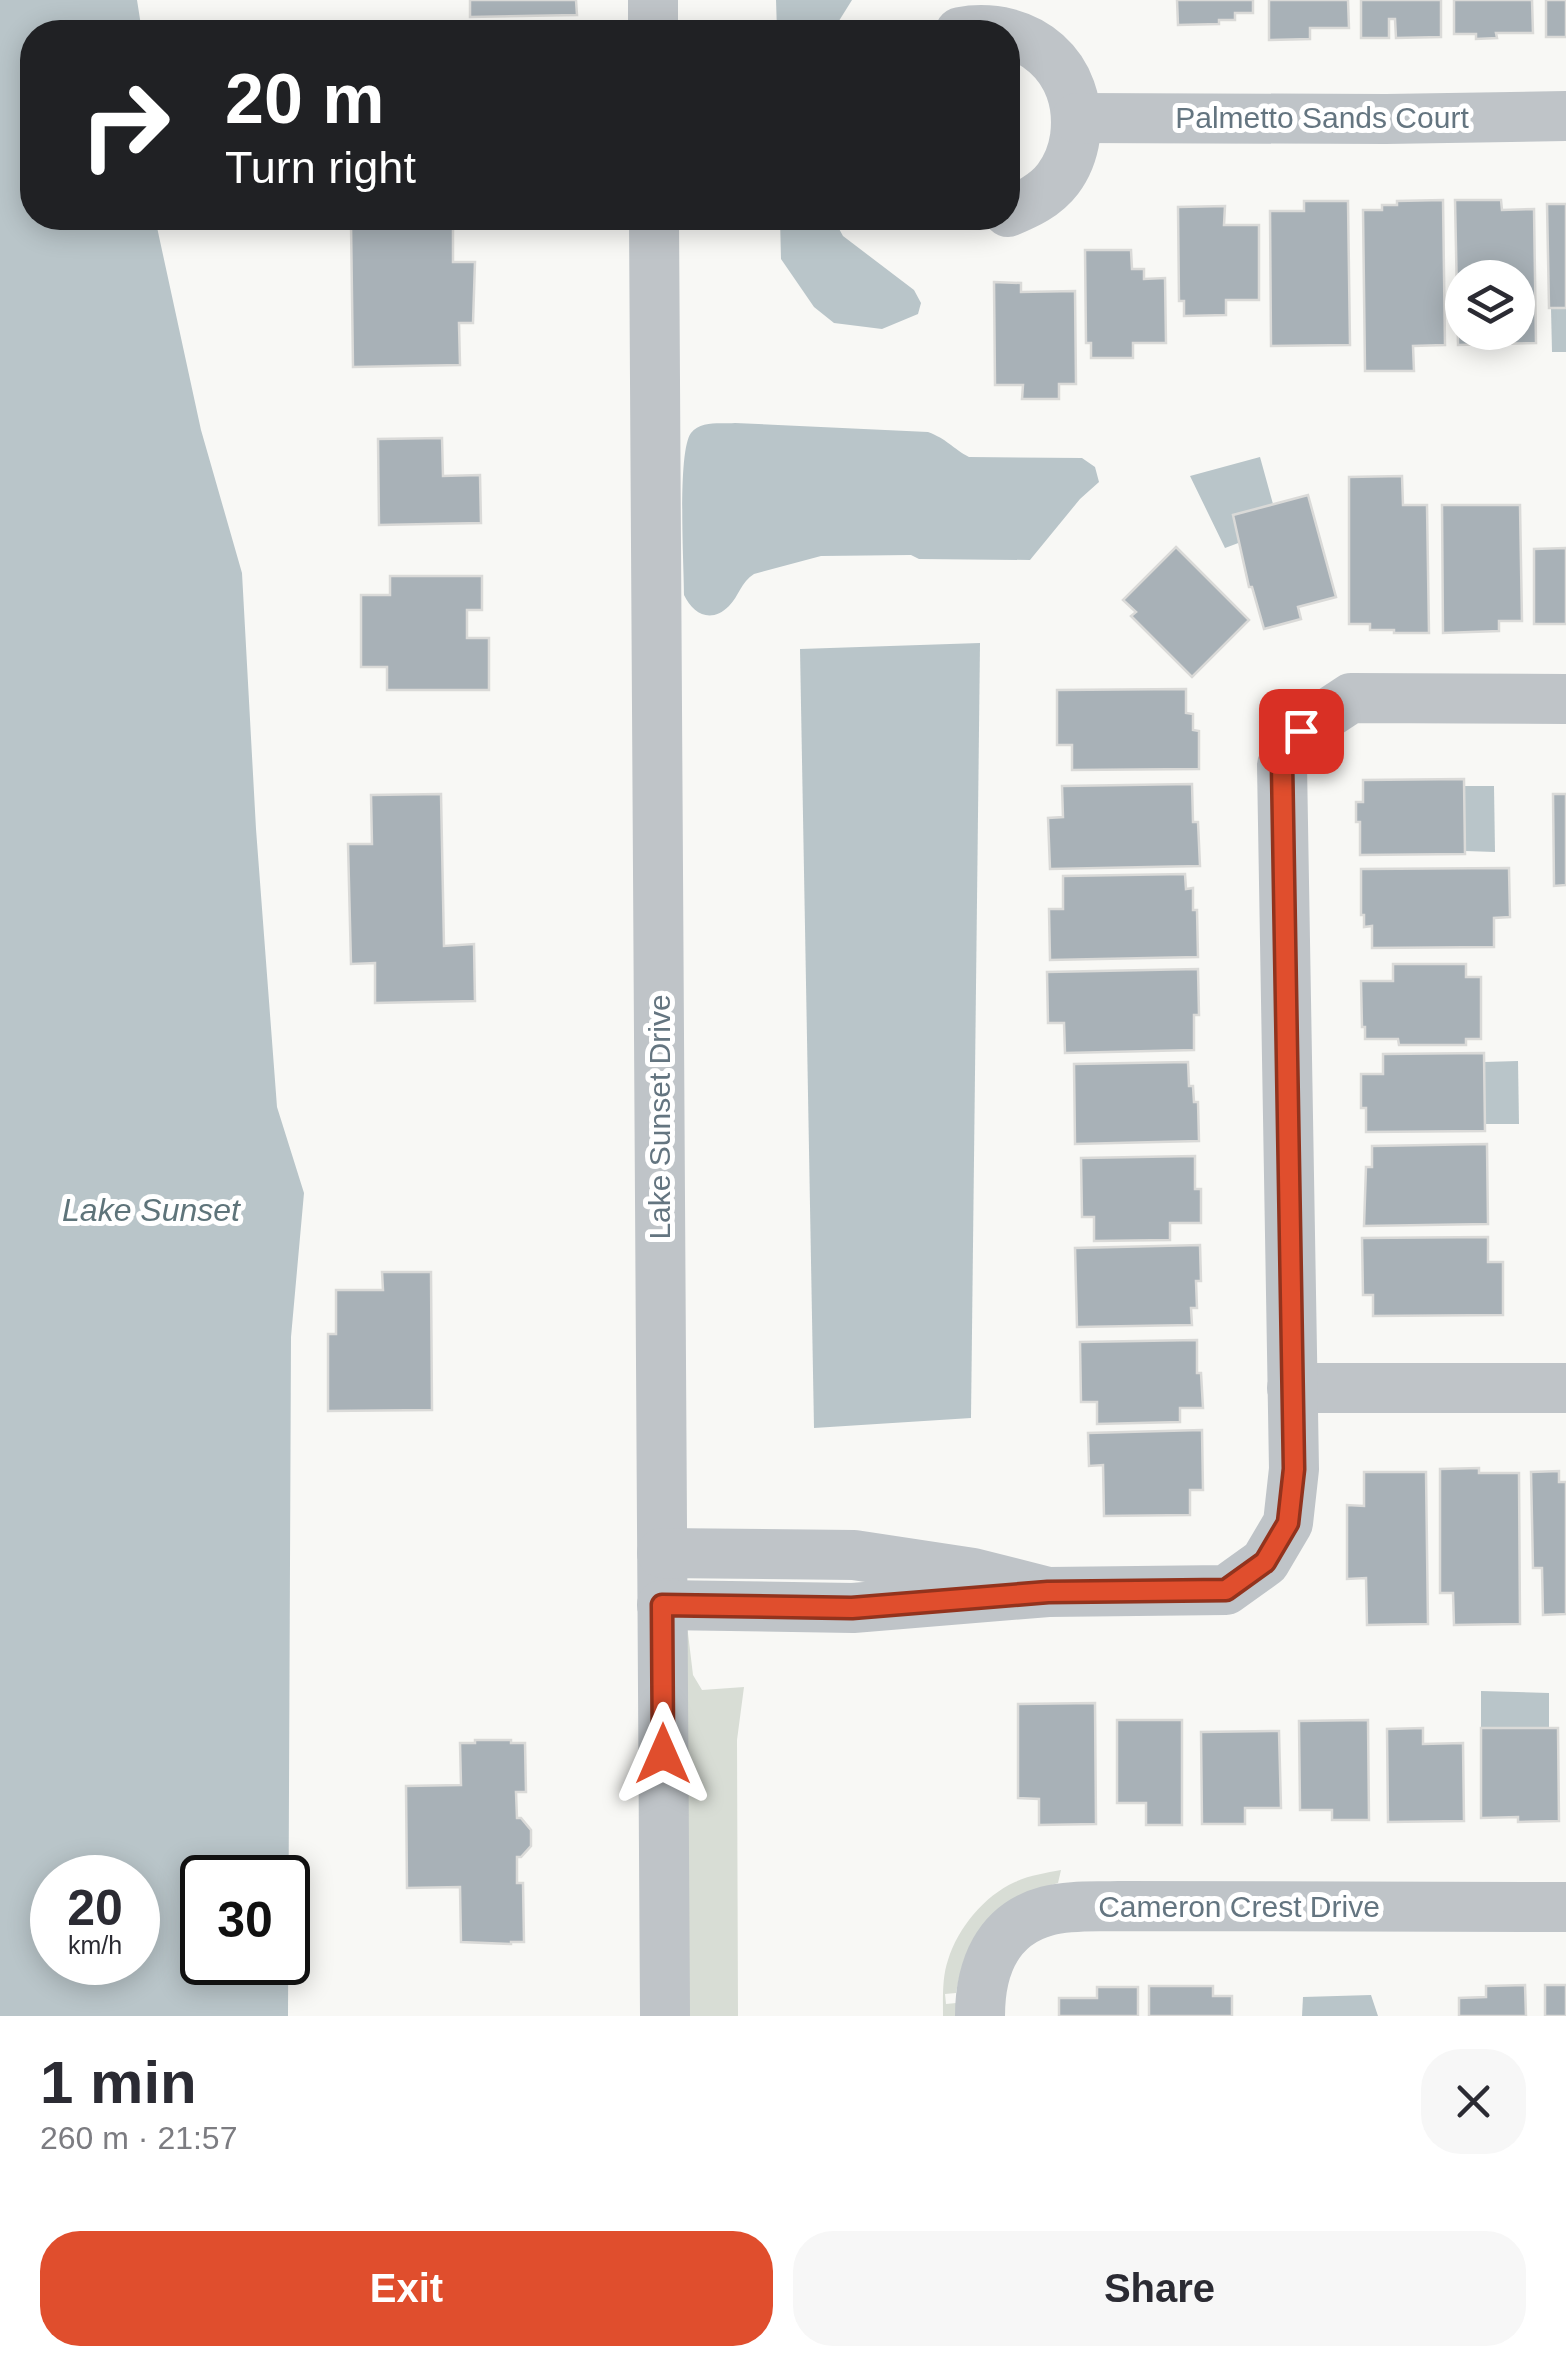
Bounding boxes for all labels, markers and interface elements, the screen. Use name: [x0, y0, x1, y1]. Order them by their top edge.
icon: right: [60, 60, 190, 190]
text: 20 m: [225, 60, 385, 138]
street label: Palmetto Sands Court: [1175, 101, 1469, 134]
text: Turn right: [225, 142, 416, 193]
map controls: [1445, 260, 1535, 350]
button: layers: [1445, 260, 1535, 350]
pin: [1259, 689, 1344, 774]
icon: arrive: [1274, 704, 1329, 759]
street label: Lake Sunset Drive: [643, 994, 676, 1240]
water label: Lake Sunset: [62, 1192, 241, 1228]
position arrow: [611, 1702, 715, 1806]
speed limit sign: 30: [180, 1855, 310, 1985]
text: 20: [67, 1880, 123, 1936]
street label: Cameron Crest Drive: [1098, 1890, 1380, 1923]
text: km/h: [68, 1931, 122, 1959]
text: 1 min: [40, 2049, 197, 2116]
button: close: [1421, 2049, 1526, 2154]
text: 260 m · 21:57: [40, 2120, 237, 2156]
button: Exit: [40, 2231, 773, 2346]
button: Share: [793, 2231, 1526, 2346]

